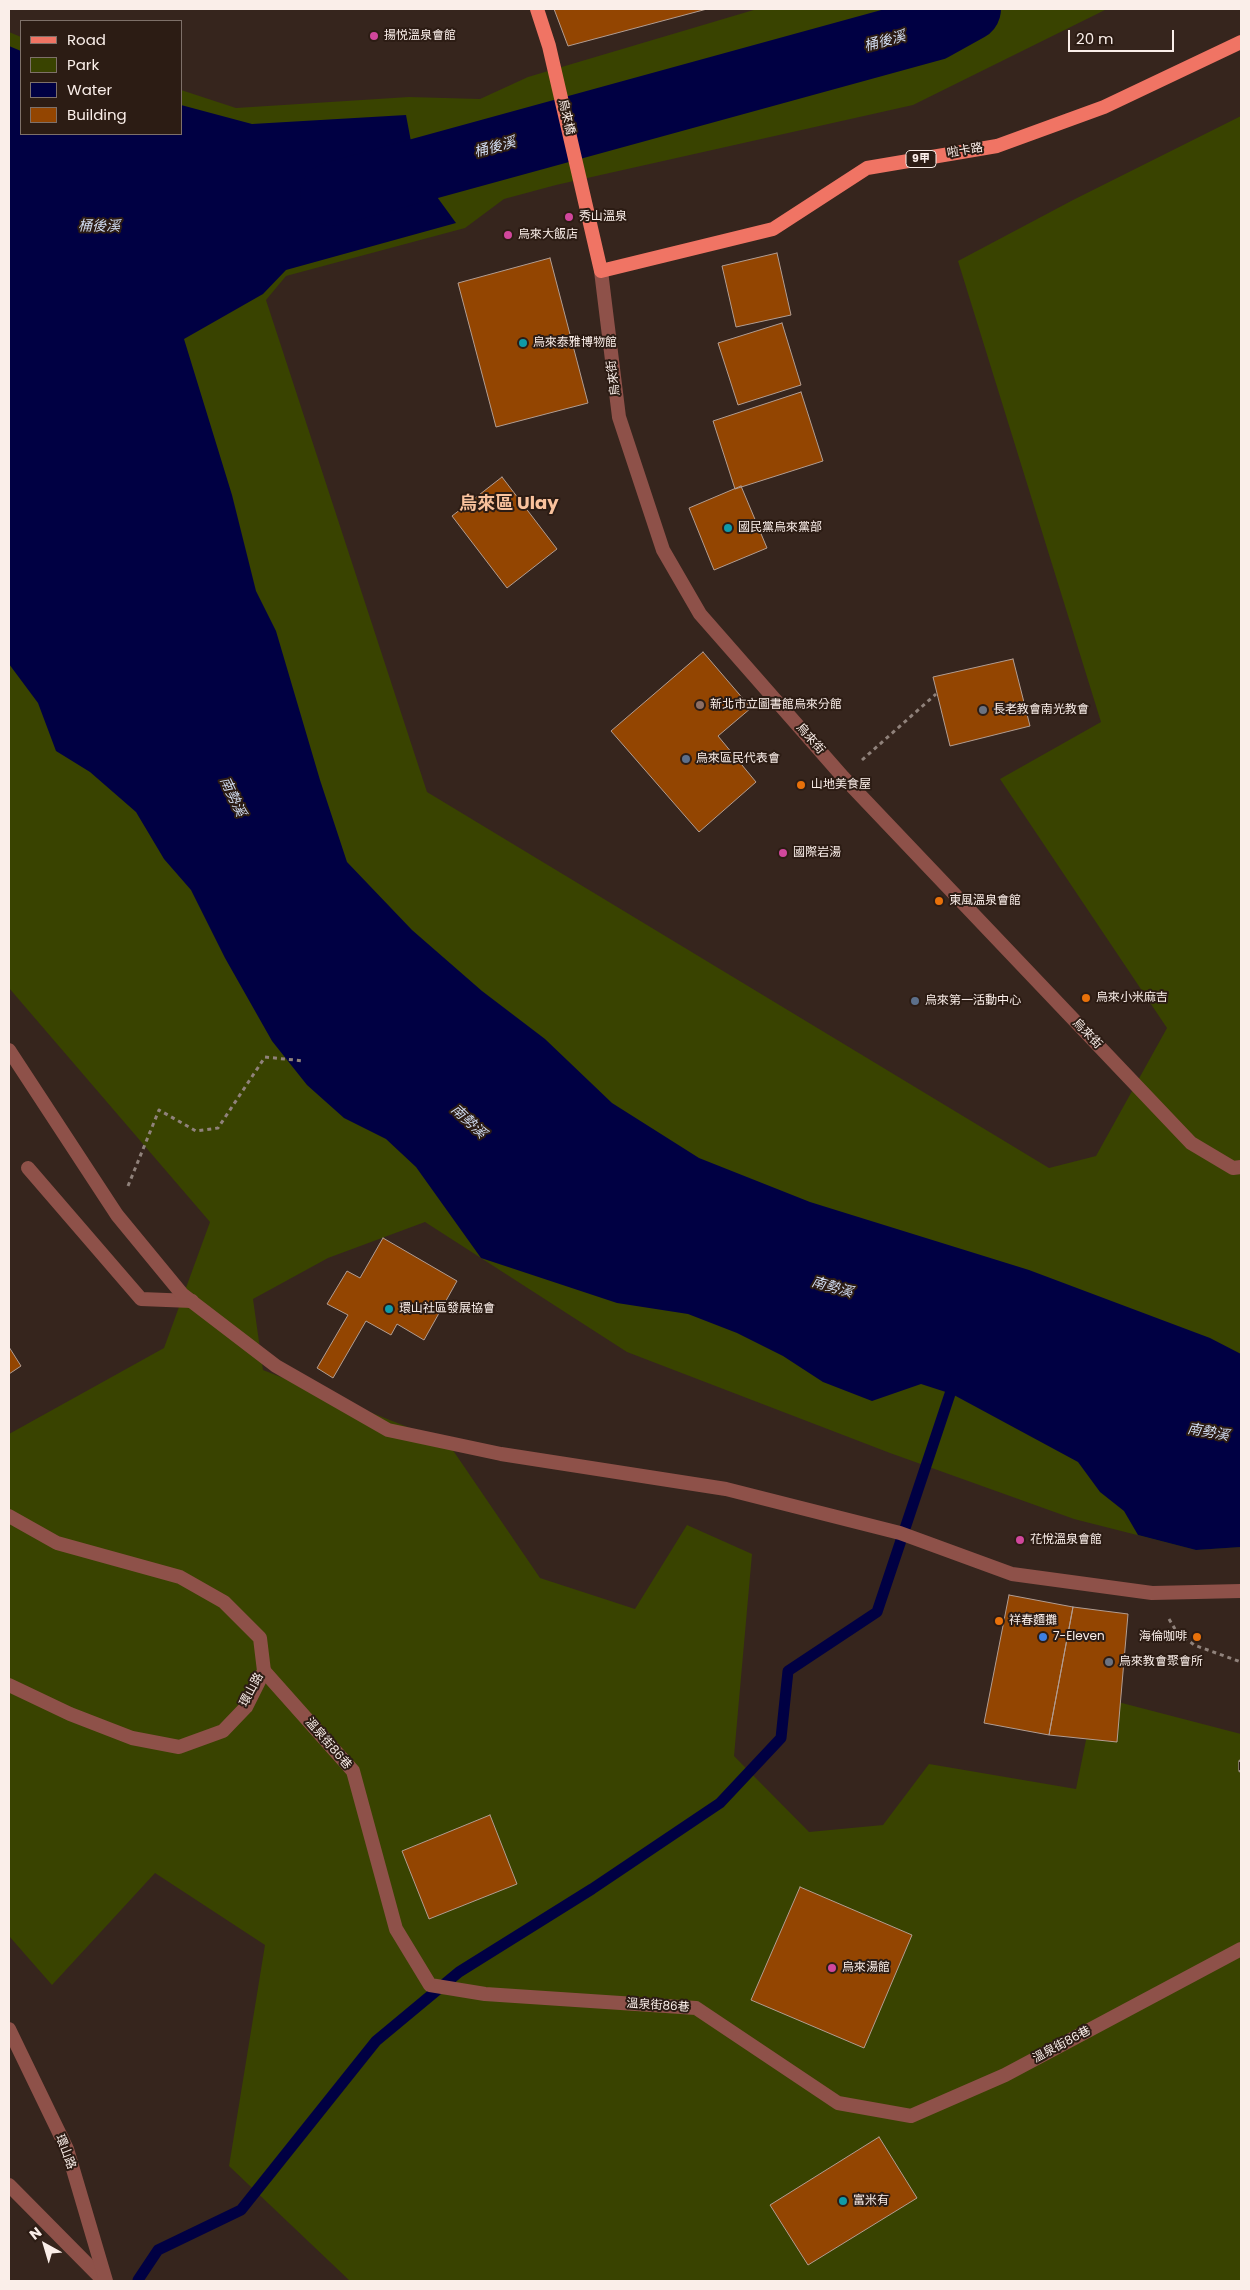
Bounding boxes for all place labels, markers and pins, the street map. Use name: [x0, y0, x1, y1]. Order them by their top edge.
place label: 揚悦溫泉會館: [384, 29, 456, 43]
marker: 揚悦溫泉會館: [368, 30, 380, 42]
place label: 秀山溫泉: [579, 210, 627, 224]
marker: 秀山溫泉: [563, 211, 575, 223]
place label: 烏來大飯店: [518, 228, 578, 242]
marker: 烏來大飯店: [502, 229, 514, 241]
place label: 烏來泰雅博物館: [533, 336, 617, 350]
marker: 烏來泰雅博物館: [517, 337, 529, 349]
place label: 國民黨烏來黨部: [738, 521, 822, 535]
marker: 國民黨烏來黨部: [722, 522, 734, 534]
place label: 新北市立圖書館烏來分館: [710, 698, 842, 712]
marker: 新北市立圖書館烏來分館: [694, 699, 706, 711]
place label: 長老教會南光教會: [993, 703, 1089, 717]
marker: 長老教會南光教會: [977, 704, 989, 716]
place label: 烏來區民代表會: [696, 752, 780, 766]
marker: 烏來區民代表會: [680, 753, 692, 765]
place label: 山地美食屋: [811, 778, 871, 792]
marker: 山地美食屋: [795, 779, 807, 791]
place label: 國際岩湯: [793, 846, 841, 860]
marker: 國際岩湯: [777, 847, 789, 859]
place label: 東風溫泉會館: [949, 894, 1021, 908]
marker: 東風溫泉會館: [933, 895, 945, 907]
place label: 烏來小米麻吉: [1096, 991, 1168, 1005]
marker: 烏來小米麻吉: [1080, 992, 1092, 1004]
place label: 烏來第一活動中心: [925, 994, 1021, 1008]
marker: 烏來第一活動中心: [909, 995, 921, 1007]
place label: 環山社區發展協會: [399, 1302, 495, 1316]
marker: 環山社區發展協會: [383, 1303, 395, 1315]
place label: 花悅溫泉會館: [1030, 1533, 1102, 1547]
marker: 花悅溫泉會館: [1014, 1534, 1026, 1546]
place label: 祥春麵攤: [1009, 1614, 1057, 1628]
marker: 祥春麵攤: [993, 1615, 1005, 1627]
place label: 7-Eleven: [1053, 1630, 1105, 1644]
place label: 海倫咖啡: [1139, 1630, 1187, 1644]
marker: 7-Eleven: [1037, 1631, 1049, 1643]
marker: 海倫咖啡: [1191, 1631, 1203, 1643]
place label: 烏來教會聚會所: [1119, 1655, 1203, 1669]
marker: 烏來教會聚會所: [1103, 1656, 1115, 1668]
place label: 烏來湯館: [842, 1961, 890, 1975]
marker: 烏來湯館: [826, 1962, 838, 1974]
place label: 富米有: [853, 2194, 889, 2208]
marker: 富米有: [837, 2195, 849, 2207]

